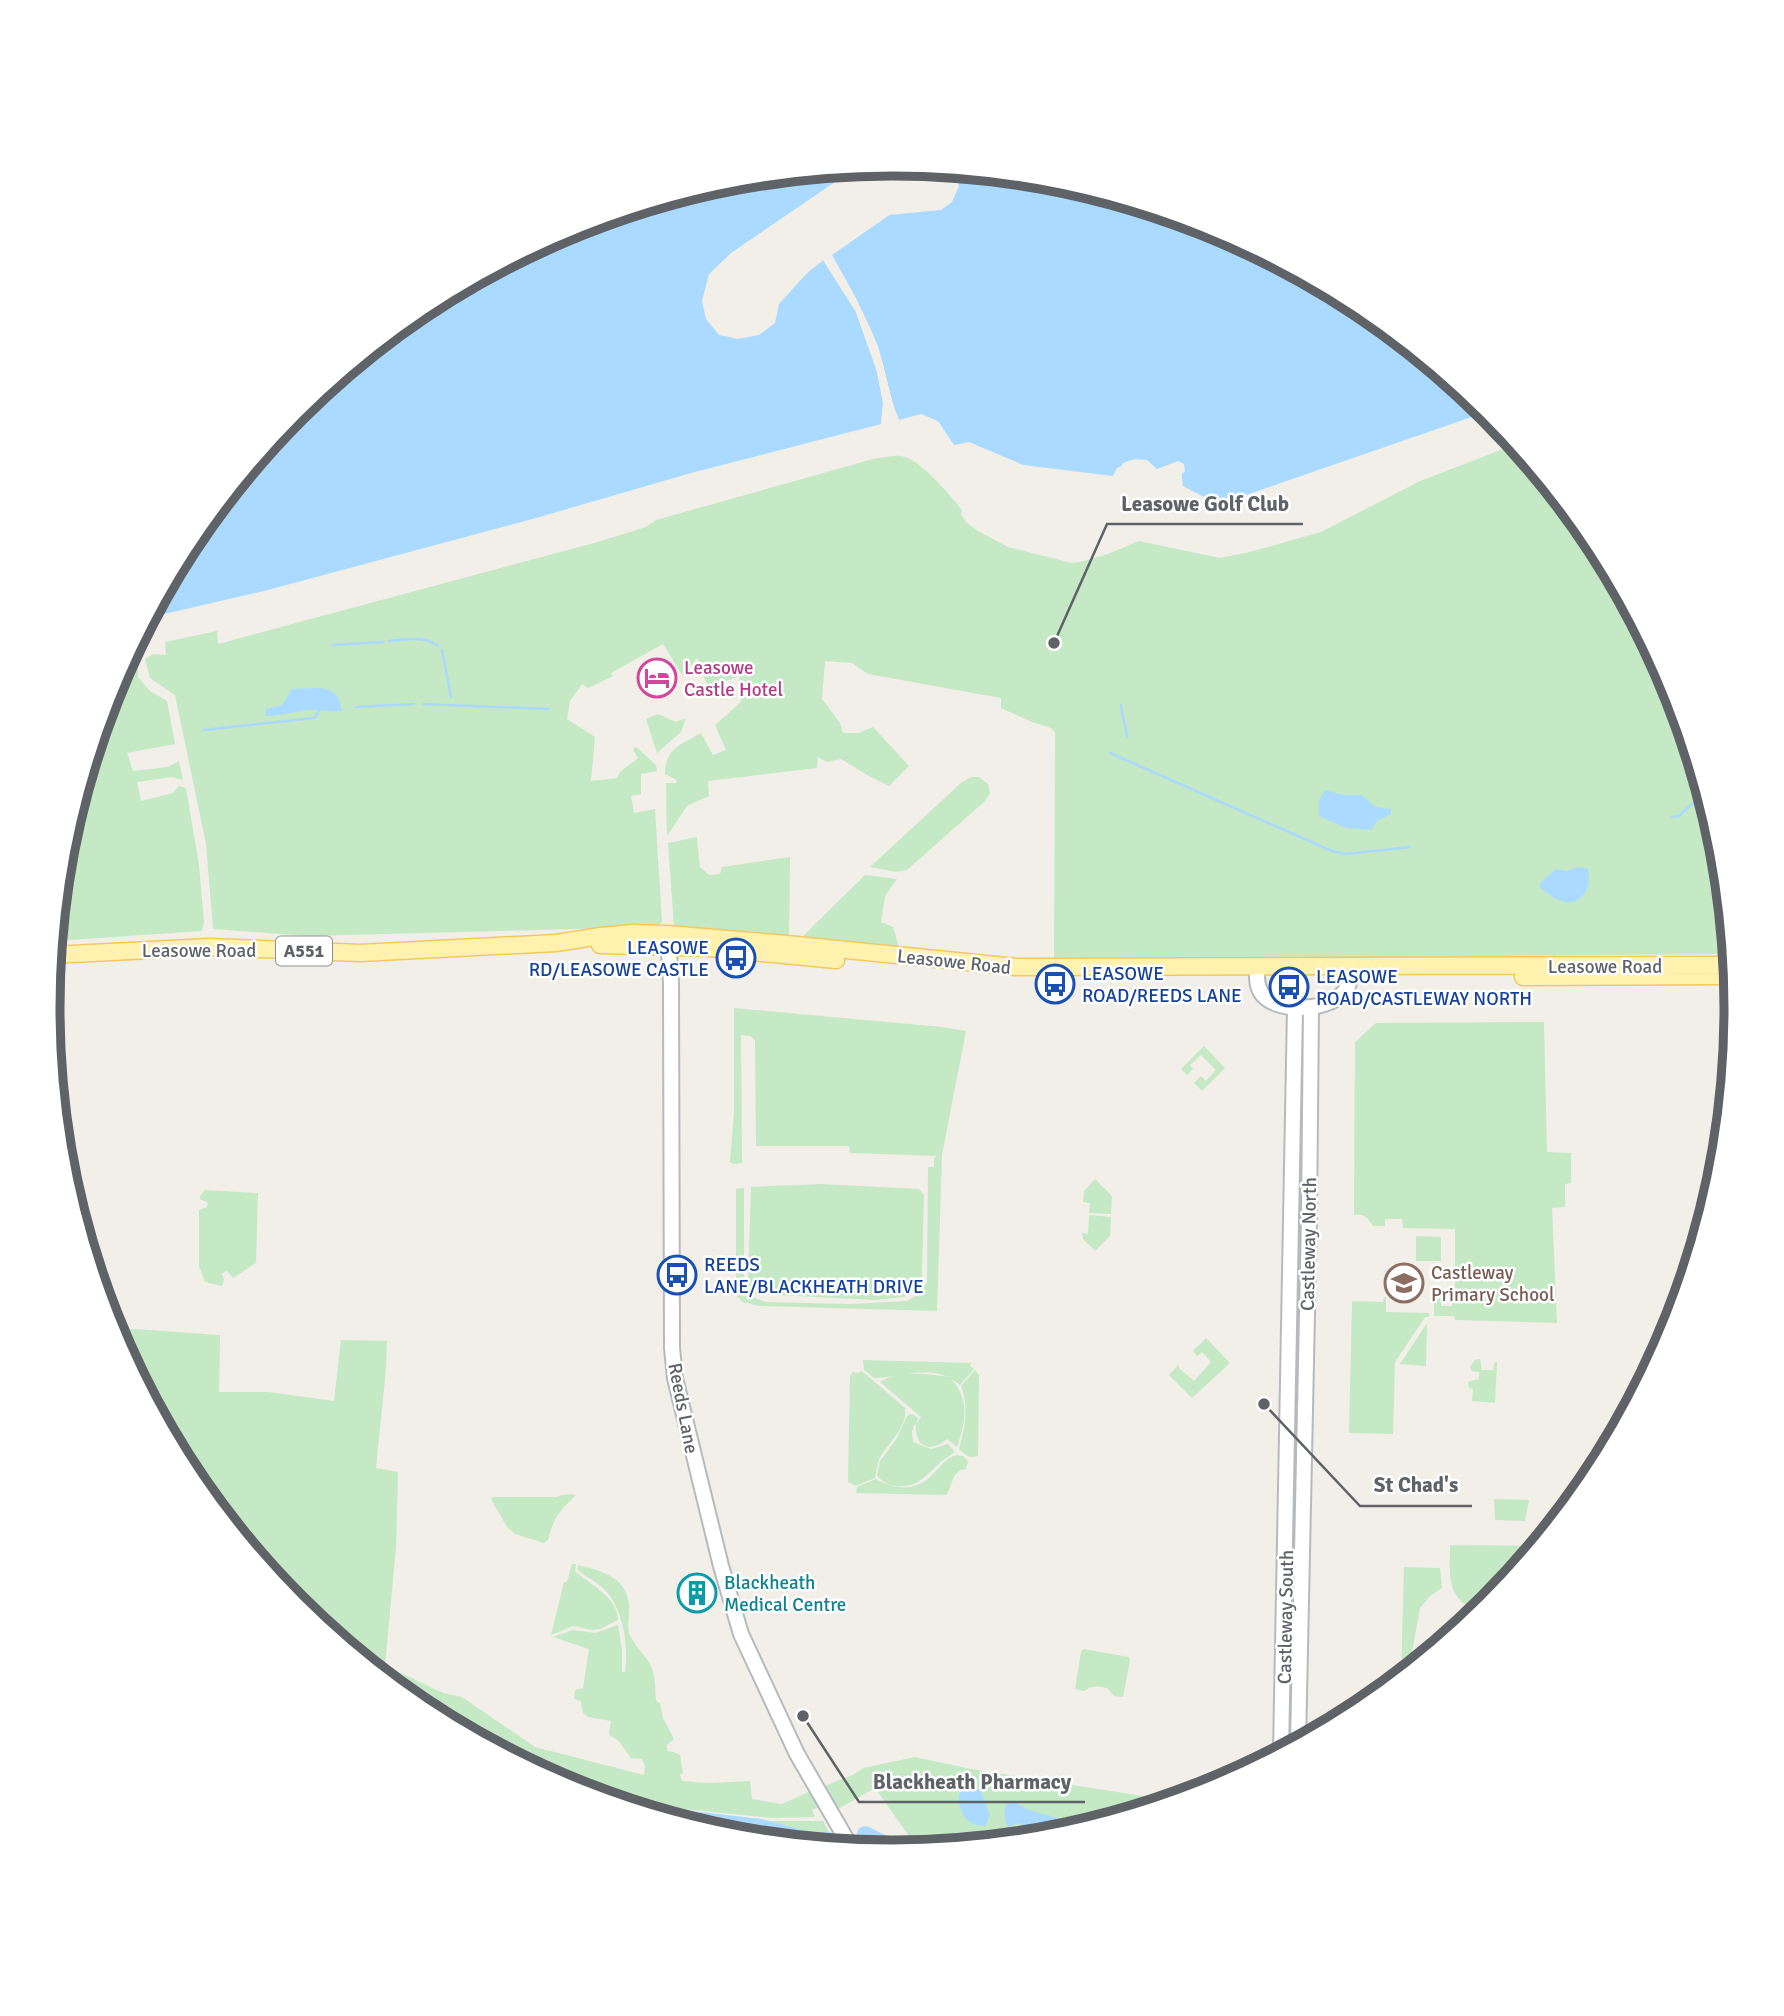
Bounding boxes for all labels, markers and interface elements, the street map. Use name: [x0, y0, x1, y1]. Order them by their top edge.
callout: Leasowe Golf Club: [1107, 482, 1303, 524]
text: Leasowe Golf Club: [1121, 491, 1289, 517]
place label: Leasowe Castle Hotel: [684, 656, 783, 702]
hotel icon: Leasowe Castle Hotel: [636, 657, 678, 699]
road number: A551: [276, 936, 332, 966]
place label: LEASOWE RD/LEASOWE CASTLE: [529, 936, 709, 982]
bus stop icon: LEASOWE RD/LEASOWE CASTLE: [715, 937, 757, 979]
street label: Leasowe Road: [142, 939, 256, 963]
street label: Leasowe Road: [896, 944, 1012, 980]
street label: Leasowe Road: [1548, 955, 1662, 979]
place label: LEASOWE ROAD/REEDS LANE: [1082, 962, 1242, 1008]
bus stop icon: LEASOWE ROAD/REEDS LANE: [1034, 963, 1076, 1005]
place label: LEASOWE ROAD/CASTLEWAY NORTH: [1316, 965, 1532, 1011]
bus stop icon: LEASOWE ROAD/CASTLEWAY NORTH: [1268, 966, 1310, 1008]
street label: Castleway North: [1296, 1177, 1322, 1311]
place label: REEDS LANE/BLACKHEATH DRIVE: [704, 1253, 924, 1299]
bus stop icon: REEDS LANE/BLACKHEATH DRIVE: [656, 1254, 698, 1296]
place label: Castleway Primary School: [1431, 1261, 1554, 1307]
school or university icon: Castleway Primary School: [1383, 1262, 1425, 1304]
street label: Reeds Lane: [662, 1361, 704, 1456]
callout: St Chad's: [1360, 1464, 1472, 1506]
text: St Chad's: [1374, 1472, 1458, 1498]
street label: Castleway South: [1273, 1550, 1299, 1684]
place label: Blackheath Medical Centre: [724, 1571, 846, 1617]
building icon: Blackheath Medical Centre: [676, 1572, 718, 1614]
callout: Blackheath Pharmacy: [859, 1760, 1085, 1802]
text: Blackheath Pharmacy: [873, 1769, 1072, 1795]

